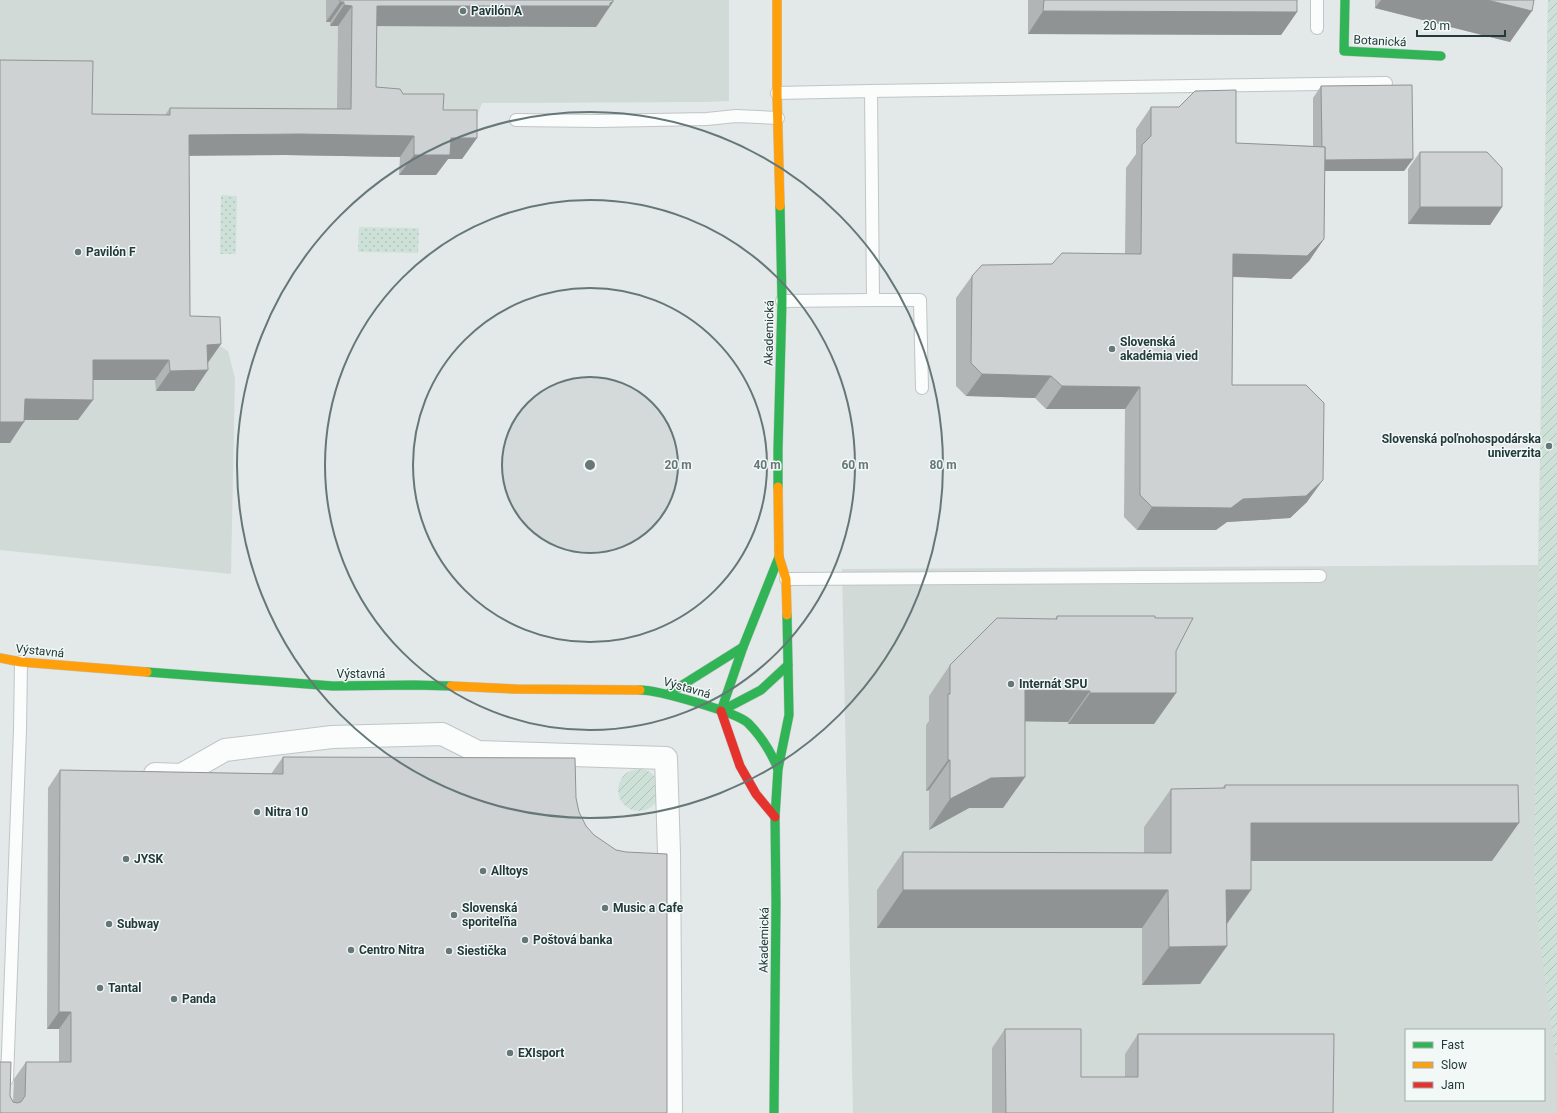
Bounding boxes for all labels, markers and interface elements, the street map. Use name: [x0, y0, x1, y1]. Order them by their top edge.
place label: Pavilón A: [471, 4, 523, 18]
marker: Pavilón A: [458, 6, 468, 16]
scale bar: [1417, 12, 1505, 38]
text: 20 m: [1423, 19, 1450, 33]
street label: Botanická: [1353, 33, 1407, 49]
place label: Pavilón F: [86, 245, 136, 259]
marker: Pavilón F: [73, 247, 83, 257]
street label: Akademická: [761, 300, 777, 366]
place label: Slovenská akadémia vied: [1120, 335, 1198, 363]
marker: Slovenská akadémia vied: [1107, 344, 1117, 354]
place label: Slovenská poľnohospodárska univerzita: [1382, 432, 1542, 460]
marker: Slovenská poľnohospodárska univerzita: [1544, 441, 1554, 451]
centre of rings: [583, 458, 597, 472]
text: 20 m: [664, 458, 692, 472]
text: 40 m: [753, 458, 781, 472]
text: 60 m: [841, 458, 869, 472]
text: 80 m: [929, 458, 957, 472]
street label: Výstavná: [15, 641, 65, 661]
street label: Výstavná: [337, 667, 385, 681]
street label: Výstavná: [662, 675, 712, 701]
place label: Internát SPU: [1019, 677, 1087, 691]
marker: Internát SPU: [1006, 679, 1016, 689]
place label: Nitra 10: [265, 805, 308, 819]
marker: Nitra 10: [252, 807, 262, 817]
place label: JYSK: [134, 852, 163, 866]
marker: JYSK: [121, 854, 131, 864]
place label: Alltoys: [491, 864, 528, 878]
marker: Alltoys: [478, 866, 488, 876]
place label: Slovenská sporiteľňa: [462, 901, 518, 929]
place label: Music a Cafe: [613, 901, 684, 915]
marker: Music a Cafe: [600, 903, 610, 913]
street label: Akademická: [756, 907, 772, 973]
marker: Slovenská sporiteľňa: [449, 910, 459, 920]
place label: Subway: [117, 917, 160, 931]
marker: Subway: [104, 919, 114, 929]
place label: Poštová banka: [533, 933, 613, 947]
marker: Poštová banka: [520, 935, 530, 945]
place label: Centro Nitra: [359, 943, 425, 957]
place label: Siestička: [457, 944, 507, 958]
marker: Centro Nitra: [346, 945, 356, 955]
marker: Siestička: [444, 946, 454, 956]
place label: Tantal: [108, 981, 141, 995]
marker: Tantal: [95, 983, 105, 993]
place label: Panda: [182, 992, 217, 1006]
marker: Panda: [169, 994, 179, 1004]
legend: [1405, 1029, 1545, 1101]
text: Fast: [1441, 1038, 1464, 1052]
place label: EXIsport: [518, 1046, 564, 1060]
marker: EXIsport: [505, 1048, 515, 1058]
text: Slow: [1441, 1058, 1467, 1072]
text: Jam: [1441, 1078, 1465, 1092]

